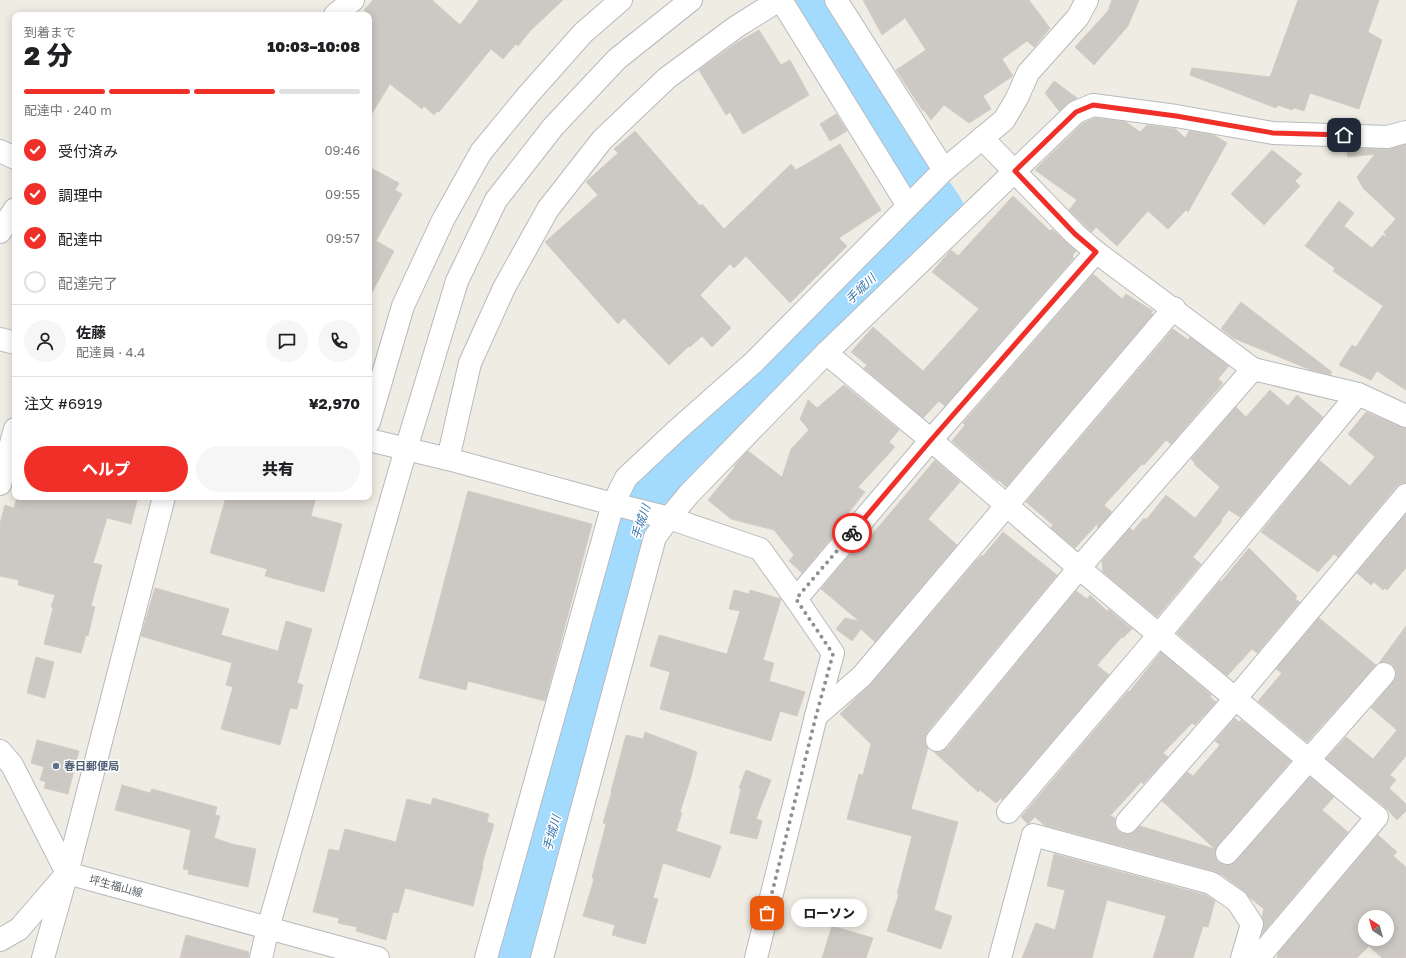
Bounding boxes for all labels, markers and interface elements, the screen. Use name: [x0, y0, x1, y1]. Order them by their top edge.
text: 到着まで: [24, 24, 76, 40]
text: 10:03–10:08: [267, 37, 360, 55]
text: 2 分: [24, 40, 73, 71]
text: 配達中 · 240 m: [24, 102, 112, 118]
pin: [1327, 118, 1361, 152]
icon: home: [1333, 124, 1355, 146]
icon: check: [24, 139, 46, 161]
text: 受付済み: [58, 142, 118, 160]
text: 09:46: [324, 142, 360, 158]
icon: check: [24, 183, 46, 205]
text: 調理中: [58, 186, 103, 204]
text: 09:55: [325, 186, 360, 202]
icon: check: [24, 227, 46, 249]
text: 配達中: [58, 230, 103, 248]
text: 09:57: [326, 230, 360, 246]
water label: 手城川: [842, 269, 880, 307]
text: 配達完了: [58, 274, 118, 292]
button: person: [24, 320, 66, 362]
button: chat: [266, 320, 308, 362]
button: phone: [318, 320, 360, 362]
text: 佐藤: [76, 323, 106, 341]
text: 配達員 · 4.4: [76, 344, 145, 360]
text: 注文 #6919: [24, 394, 102, 412]
text: ¥2,970: [309, 394, 360, 412]
button: ヘルプ: [24, 446, 188, 492]
button: 共有: [196, 446, 360, 492]
water label: 手城川: [628, 500, 654, 541]
courier: [832, 513, 872, 553]
icon: bike: [841, 522, 863, 544]
place label: 春日郵便局: [64, 759, 119, 772]
marker: 春日郵便局: [51, 761, 61, 771]
water label: 手城川: [539, 812, 564, 852]
street label: 坪生福山線: [88, 872, 144, 899]
pin: [750, 896, 784, 930]
callout: ローソン: [791, 899, 867, 927]
icon: bag: [756, 902, 778, 924]
text: ローソン: [803, 905, 855, 921]
north arrow: [1358, 910, 1394, 946]
map controls: [1358, 910, 1394, 946]

